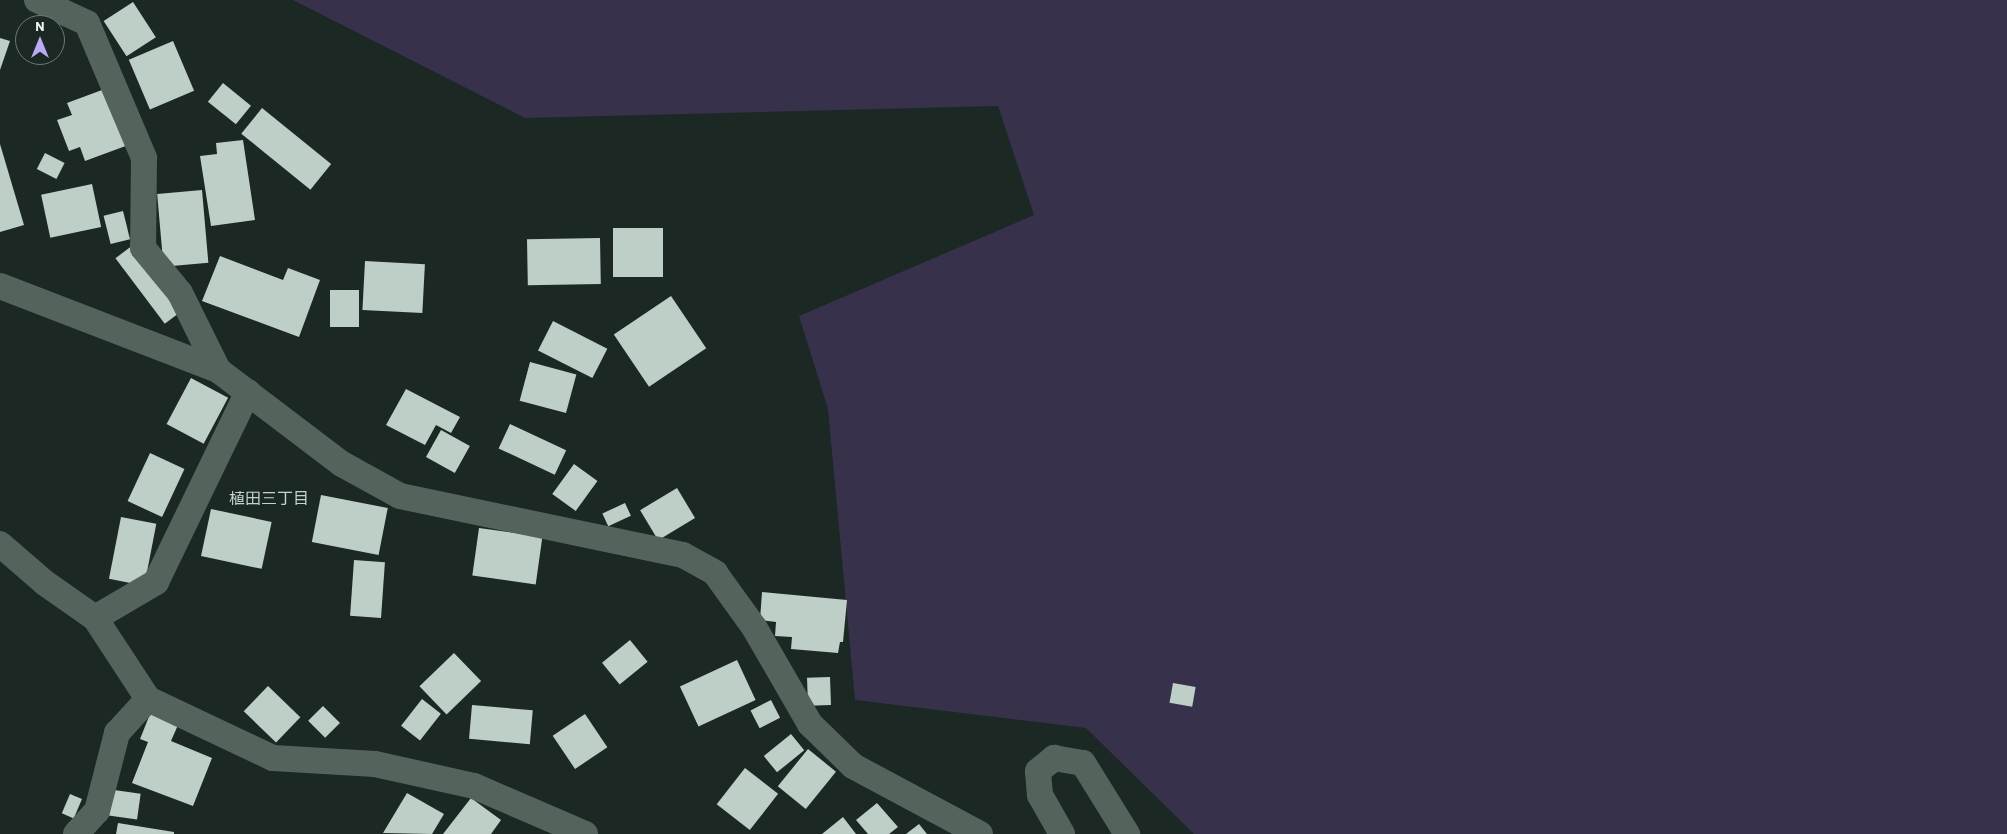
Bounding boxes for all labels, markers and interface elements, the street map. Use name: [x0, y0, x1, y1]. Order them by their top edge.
north arrow: [15, 15, 65, 65]
text: N: [35, 17, 45, 34]
district label: 植田三丁目: [229, 488, 309, 508]

